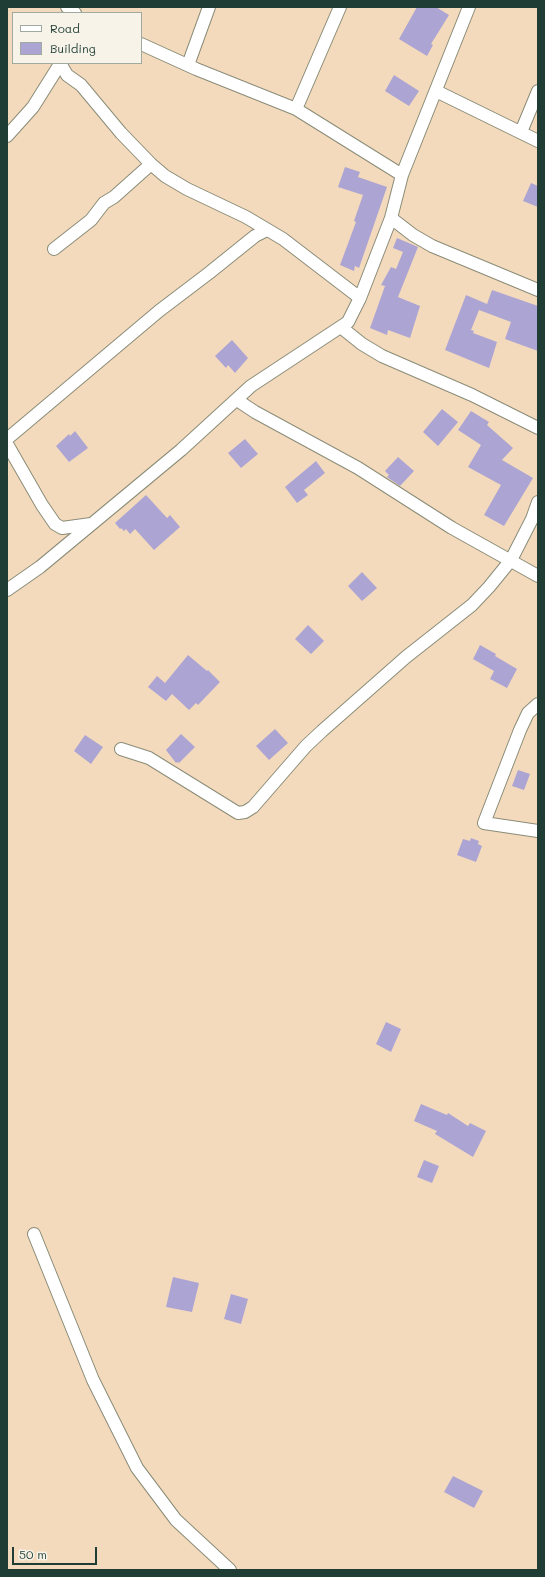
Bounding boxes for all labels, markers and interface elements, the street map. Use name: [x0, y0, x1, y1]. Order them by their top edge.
legend: [12, 12, 142, 64]
text: Road: [50, 20, 80, 36]
text: Building: [50, 40, 96, 56]
scale bar: [14, 1539, 99, 1565]
text: 50 m: [19, 1546, 47, 1562]

